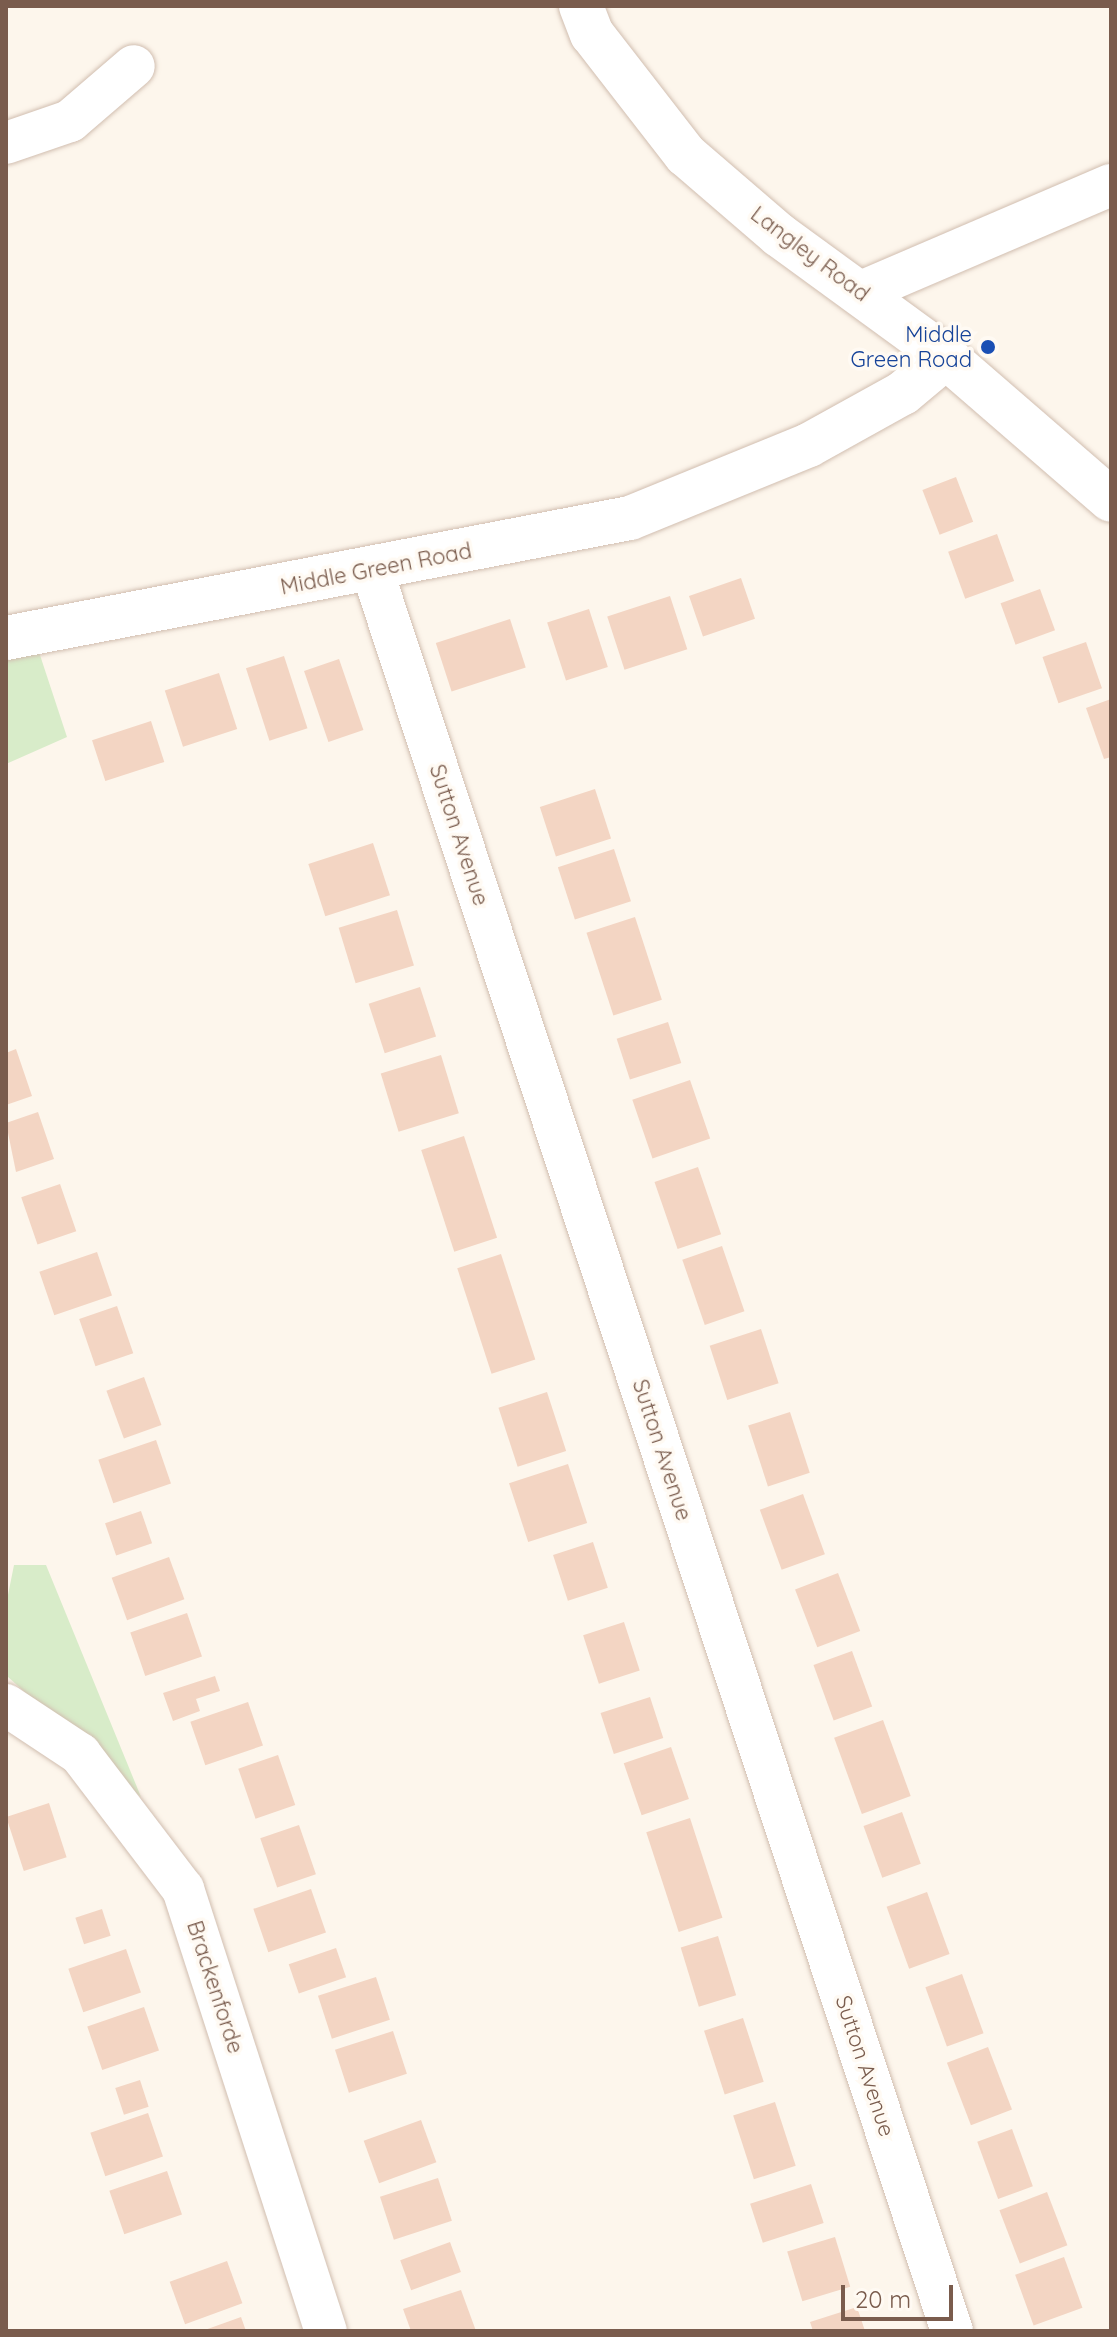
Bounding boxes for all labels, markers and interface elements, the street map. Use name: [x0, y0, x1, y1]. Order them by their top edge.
street label: Langley Road: [745, 201, 875, 307]
place label: Middle Green Road: [851, 321, 972, 372]
marker: Middle Green Road: [979, 338, 997, 356]
street label: Middle Green Road: [278, 538, 474, 600]
street label: Sutton Avenue: [424, 761, 494, 909]
street label: Sutton Avenue: [627, 1376, 697, 1524]
street label: Brackenforde: [181, 1917, 249, 2057]
street label: Sutton Avenue: [830, 1992, 900, 2140]
scale bar: [845, 2269, 957, 2319]
text: 20 m: [855, 2284, 911, 2314]

